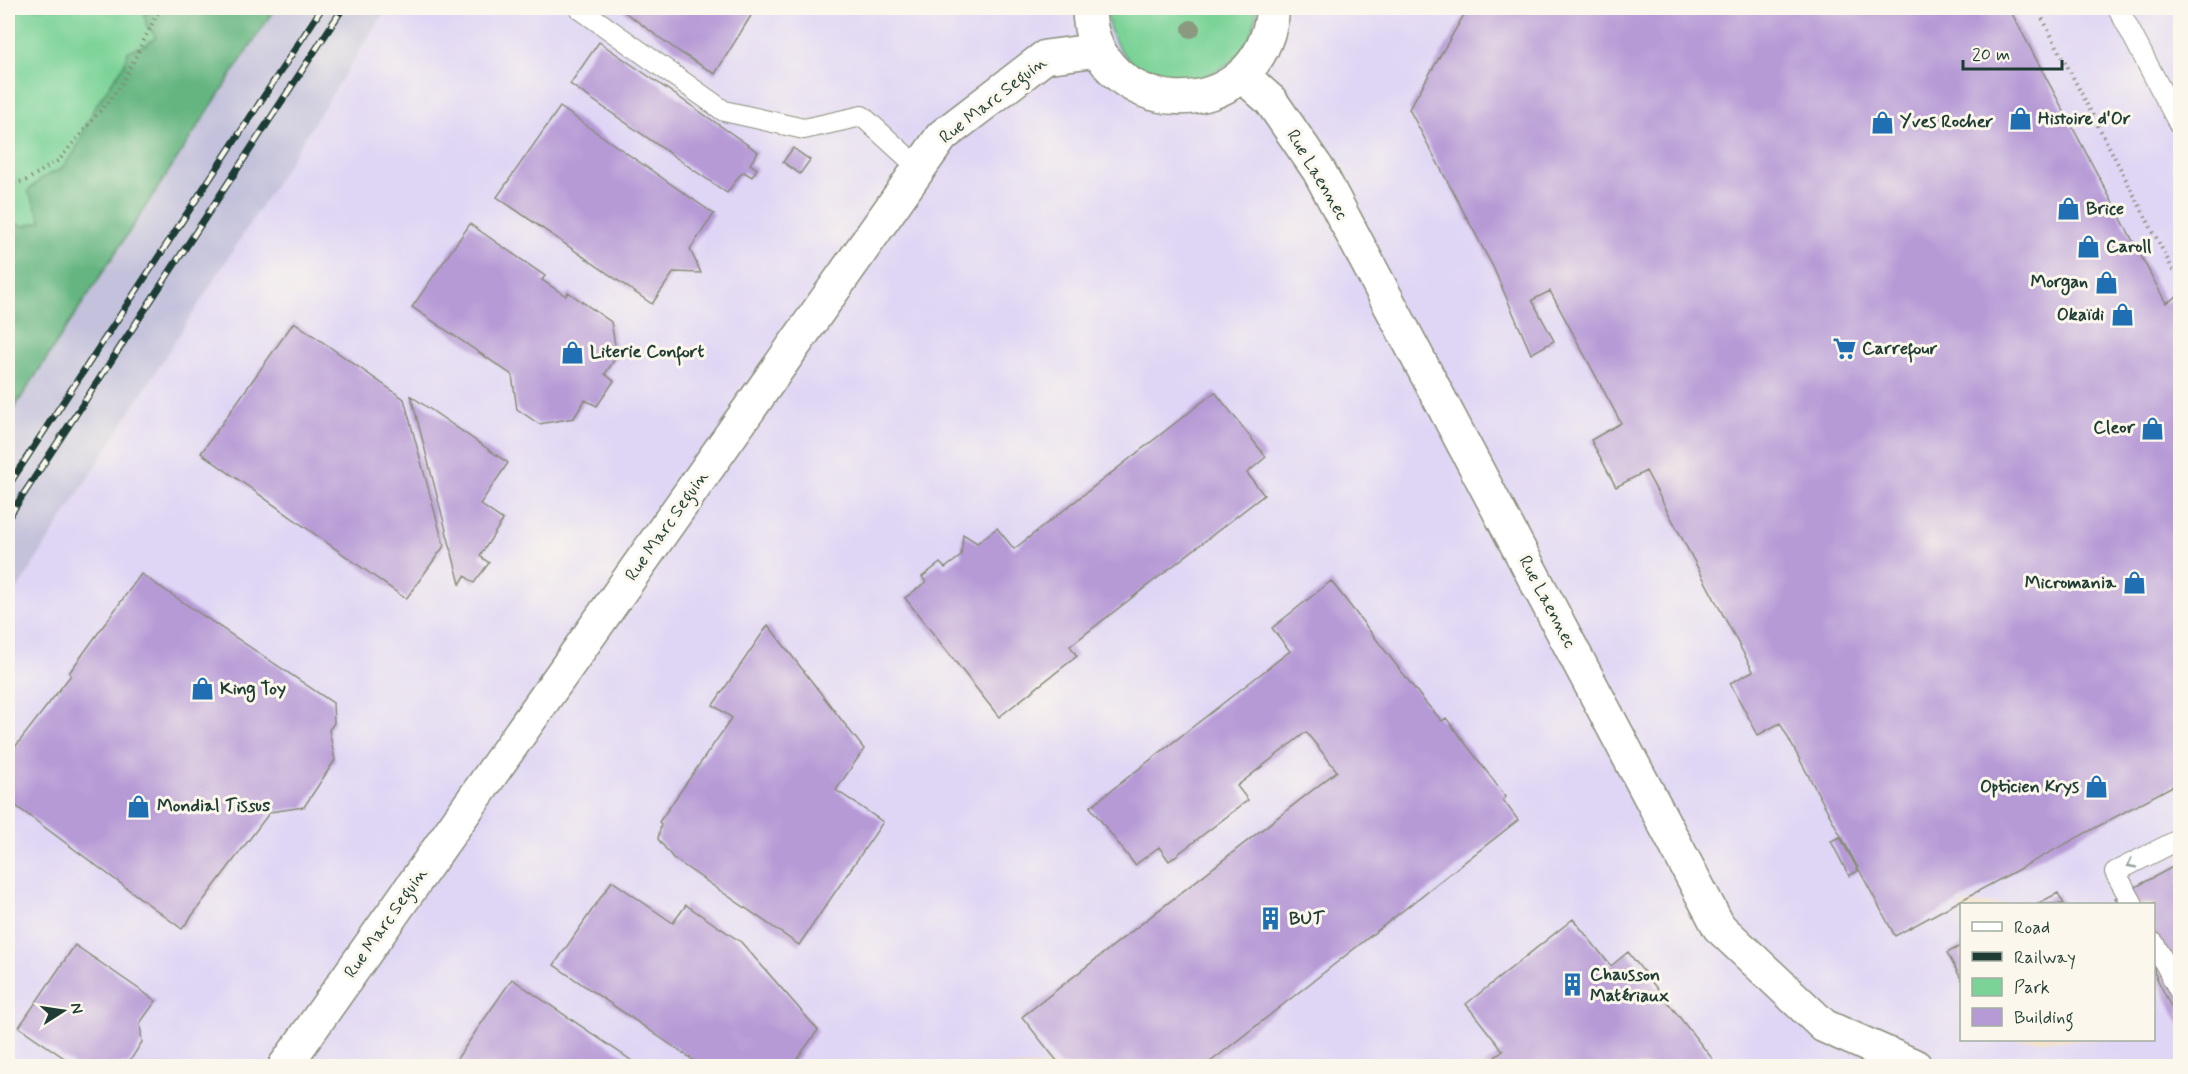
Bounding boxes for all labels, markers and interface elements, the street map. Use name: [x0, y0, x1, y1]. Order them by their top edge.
scale bar: [1963, 33, 2062, 71]
text: 20 m: [1972, 43, 2010, 67]
street label: Rue Marc Seguin: [934, 51, 1053, 151]
shop icon: Histoire d'Or: [2007, 106, 2033, 132]
place label: Histoire d'Or: [2038, 107, 2131, 131]
shop icon: Yves Rocher: [1869, 109, 1895, 135]
place label: Yves Rocher: [1900, 110, 1993, 134]
street label: Rue Laennec: [1281, 125, 1353, 225]
shop icon: Brice: [2055, 196, 2081, 222]
place label: Brice: [2086, 197, 2124, 221]
shop icon: Caroll: [2075, 234, 2101, 260]
place label: Caroll: [2106, 235, 2152, 259]
shop icon: Morgan: [2093, 269, 2119, 295]
place label: Morgan: [2030, 270, 2088, 296]
shop icon: Okaïdi: [2109, 302, 2135, 328]
place label: Okaïdi: [2057, 303, 2104, 327]
supermarket icon: Carrefour: [1831, 336, 1857, 362]
place label: Carrefour: [1862, 337, 1938, 363]
shop icon: Literie Confort: [559, 339, 585, 365]
place label: Literie Confort: [590, 340, 704, 366]
shop icon: Cleor: [2140, 415, 2166, 441]
place label: Cleor: [2093, 416, 2136, 440]
street label: Rue Marc Seguin: [620, 466, 716, 587]
street label: Rue Laennec: [1513, 552, 1581, 652]
shop icon: Micromania: [2121, 570, 2147, 596]
place label: Micromania: [2025, 571, 2117, 595]
shop icon: King Toy: [189, 676, 215, 702]
place label: King Toy: [220, 677, 286, 703]
shop icon: Opticien Krys: [2084, 774, 2110, 800]
place label: Opticien Krys: [1980, 775, 2079, 799]
shop icon: Mondial Tissus: [126, 793, 152, 819]
place label: Mondial Tissus: [157, 794, 270, 818]
one-way arrow: [2126, 856, 2137, 868]
street label: Rue Marc Seguin: [339, 863, 435, 984]
legend: [1960, 903, 2155, 1041]
building icon: BUT: [1258, 906, 1284, 932]
place label: BUT: [1289, 907, 1326, 931]
text: Road: [2014, 916, 2050, 940]
text: Railway: [2014, 946, 2076, 970]
place label: Chausson Matériaux: [1590, 963, 1670, 1008]
building icon: Chausson Matériaux: [1559, 972, 1585, 998]
text: Park: [2014, 976, 2050, 1000]
north arrow: [33, 981, 93, 1041]
text: N: [65, 1001, 88, 1016]
text: Building: [2014, 1006, 2074, 1032]

